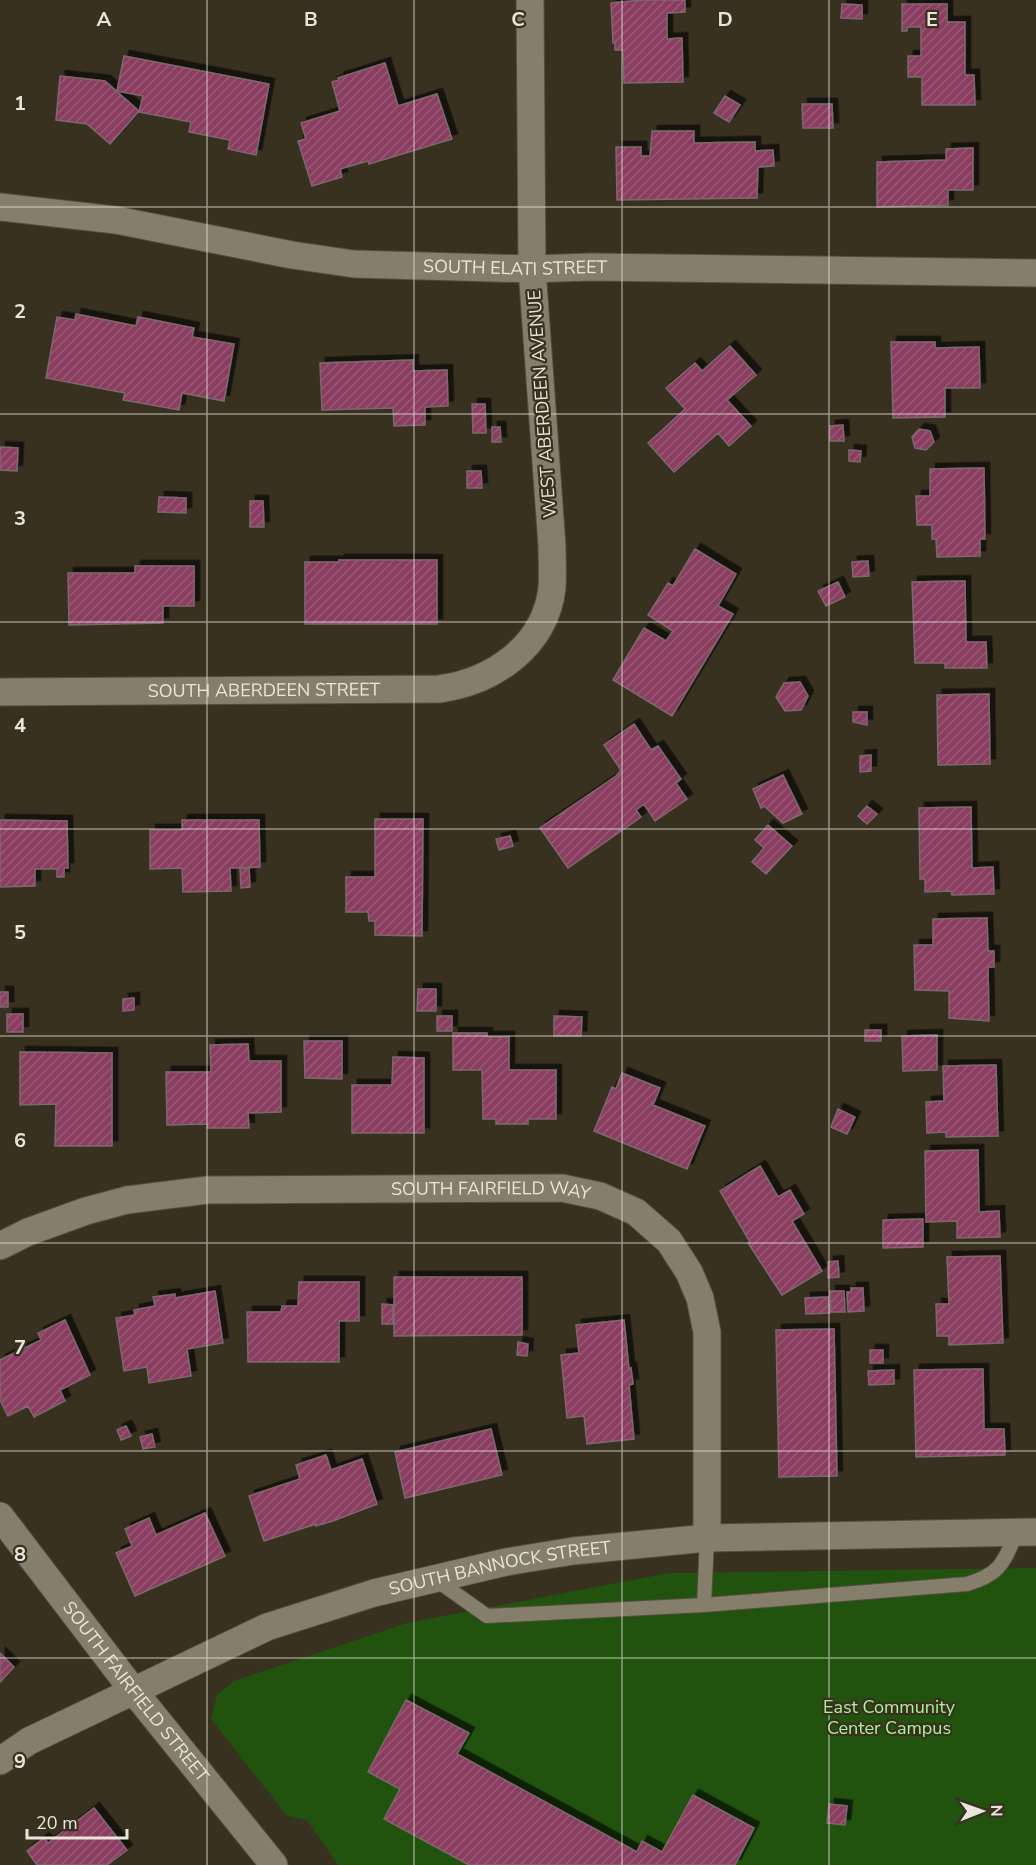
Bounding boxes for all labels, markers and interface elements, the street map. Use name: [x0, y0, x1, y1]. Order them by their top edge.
text: A: [97, 6, 112, 33]
text: B: [304, 6, 318, 33]
text: C: [511, 6, 525, 33]
text: D: [717, 6, 733, 33]
text: E: [926, 6, 938, 33]
text: 1: [14, 90, 26, 117]
street label: SOUTH ELATI STREET: [423, 254, 608, 281]
street label: WEST ABERDEEN AVENUE: [522, 289, 562, 519]
text: 2: [14, 298, 26, 325]
text: 3: [14, 505, 26, 532]
street label: SOUTH ABERDEEN STREET: [148, 677, 381, 703]
text: 4: [14, 712, 26, 739]
text: 5: [14, 919, 26, 946]
text: 6: [14, 1127, 26, 1154]
street label: SOUTH FAIRFIELD WAY: [391, 1176, 593, 1206]
text: 7: [14, 1334, 26, 1361]
street label: SOUTH BANNOCK STREET: [386, 1535, 612, 1601]
text: 8: [14, 1541, 26, 1568]
street label: SOUTH FAIRFIELD STREET: [57, 1596, 214, 1787]
park label: East Community Center Campus: [823, 1695, 956, 1740]
text: 9: [14, 1748, 26, 1775]
north arrow: [952, 1781, 1012, 1841]
scale bar: [27, 1802, 128, 1840]
text: N: [985, 1805, 1007, 1817]
text: 20 m: [36, 1811, 78, 1835]

